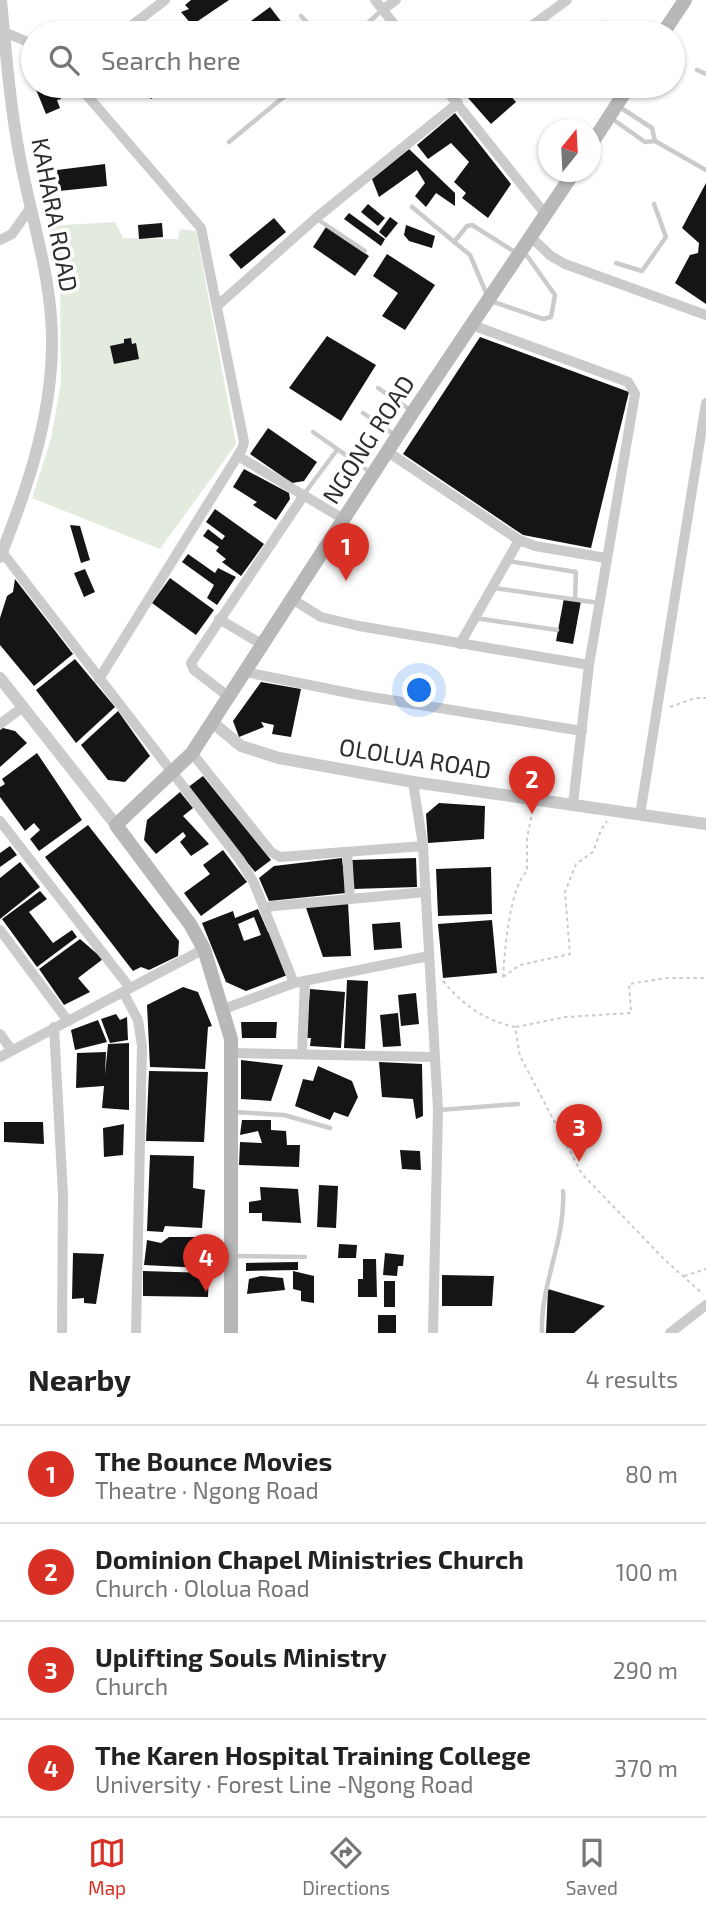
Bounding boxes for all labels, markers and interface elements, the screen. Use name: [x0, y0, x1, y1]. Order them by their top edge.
search box: [21, 21, 685, 98]
icon: search: [45, 41, 83, 79]
text: Search here: [101, 44, 241, 75]
north arrow: [538, 119, 601, 182]
street label: KAHARA ROAD: [26, 135, 85, 294]
street label: NGONG ROAD: [316, 370, 420, 509]
pin: 1: [323, 523, 369, 581]
your location: [402, 673, 436, 707]
street label: OLOLUA ROAD: [337, 731, 493, 784]
pin: 2: [509, 756, 555, 814]
pin: 3: [556, 1104, 602, 1162]
pin: 4: [183, 1234, 229, 1292]
text: Nearby: [28, 1361, 131, 1397]
text: 4 results: [586, 1365, 678, 1393]
text: The Bounce Movies: [95, 1445, 332, 1476]
text: 1: [46, 1460, 56, 1488]
text: 80 m: [625, 1460, 678, 1488]
text: Theatre · Ngong Road: [95, 1476, 319, 1504]
text: Dominion Chapel Ministries Church: [95, 1543, 524, 1574]
text: 2: [44, 1558, 58, 1586]
text: 100 m: [616, 1558, 678, 1586]
text: Church · Ololua Road: [95, 1574, 310, 1602]
text: Uplifting Souls Ministry: [95, 1641, 387, 1672]
text: 3: [44, 1656, 58, 1684]
text: 290 m: [613, 1656, 678, 1684]
text: Church: [95, 1672, 168, 1700]
text: The Karen Hospital Training College: [95, 1739, 531, 1770]
text: 4: [44, 1754, 58, 1782]
text: 370 m: [614, 1754, 678, 1782]
text: University · Forest Line -Ngong Road: [95, 1770, 473, 1798]
tab: Map: [88, 1834, 126, 1899]
tab: Directions: [302, 1834, 390, 1899]
tab: Saved: [566, 1834, 618, 1899]

